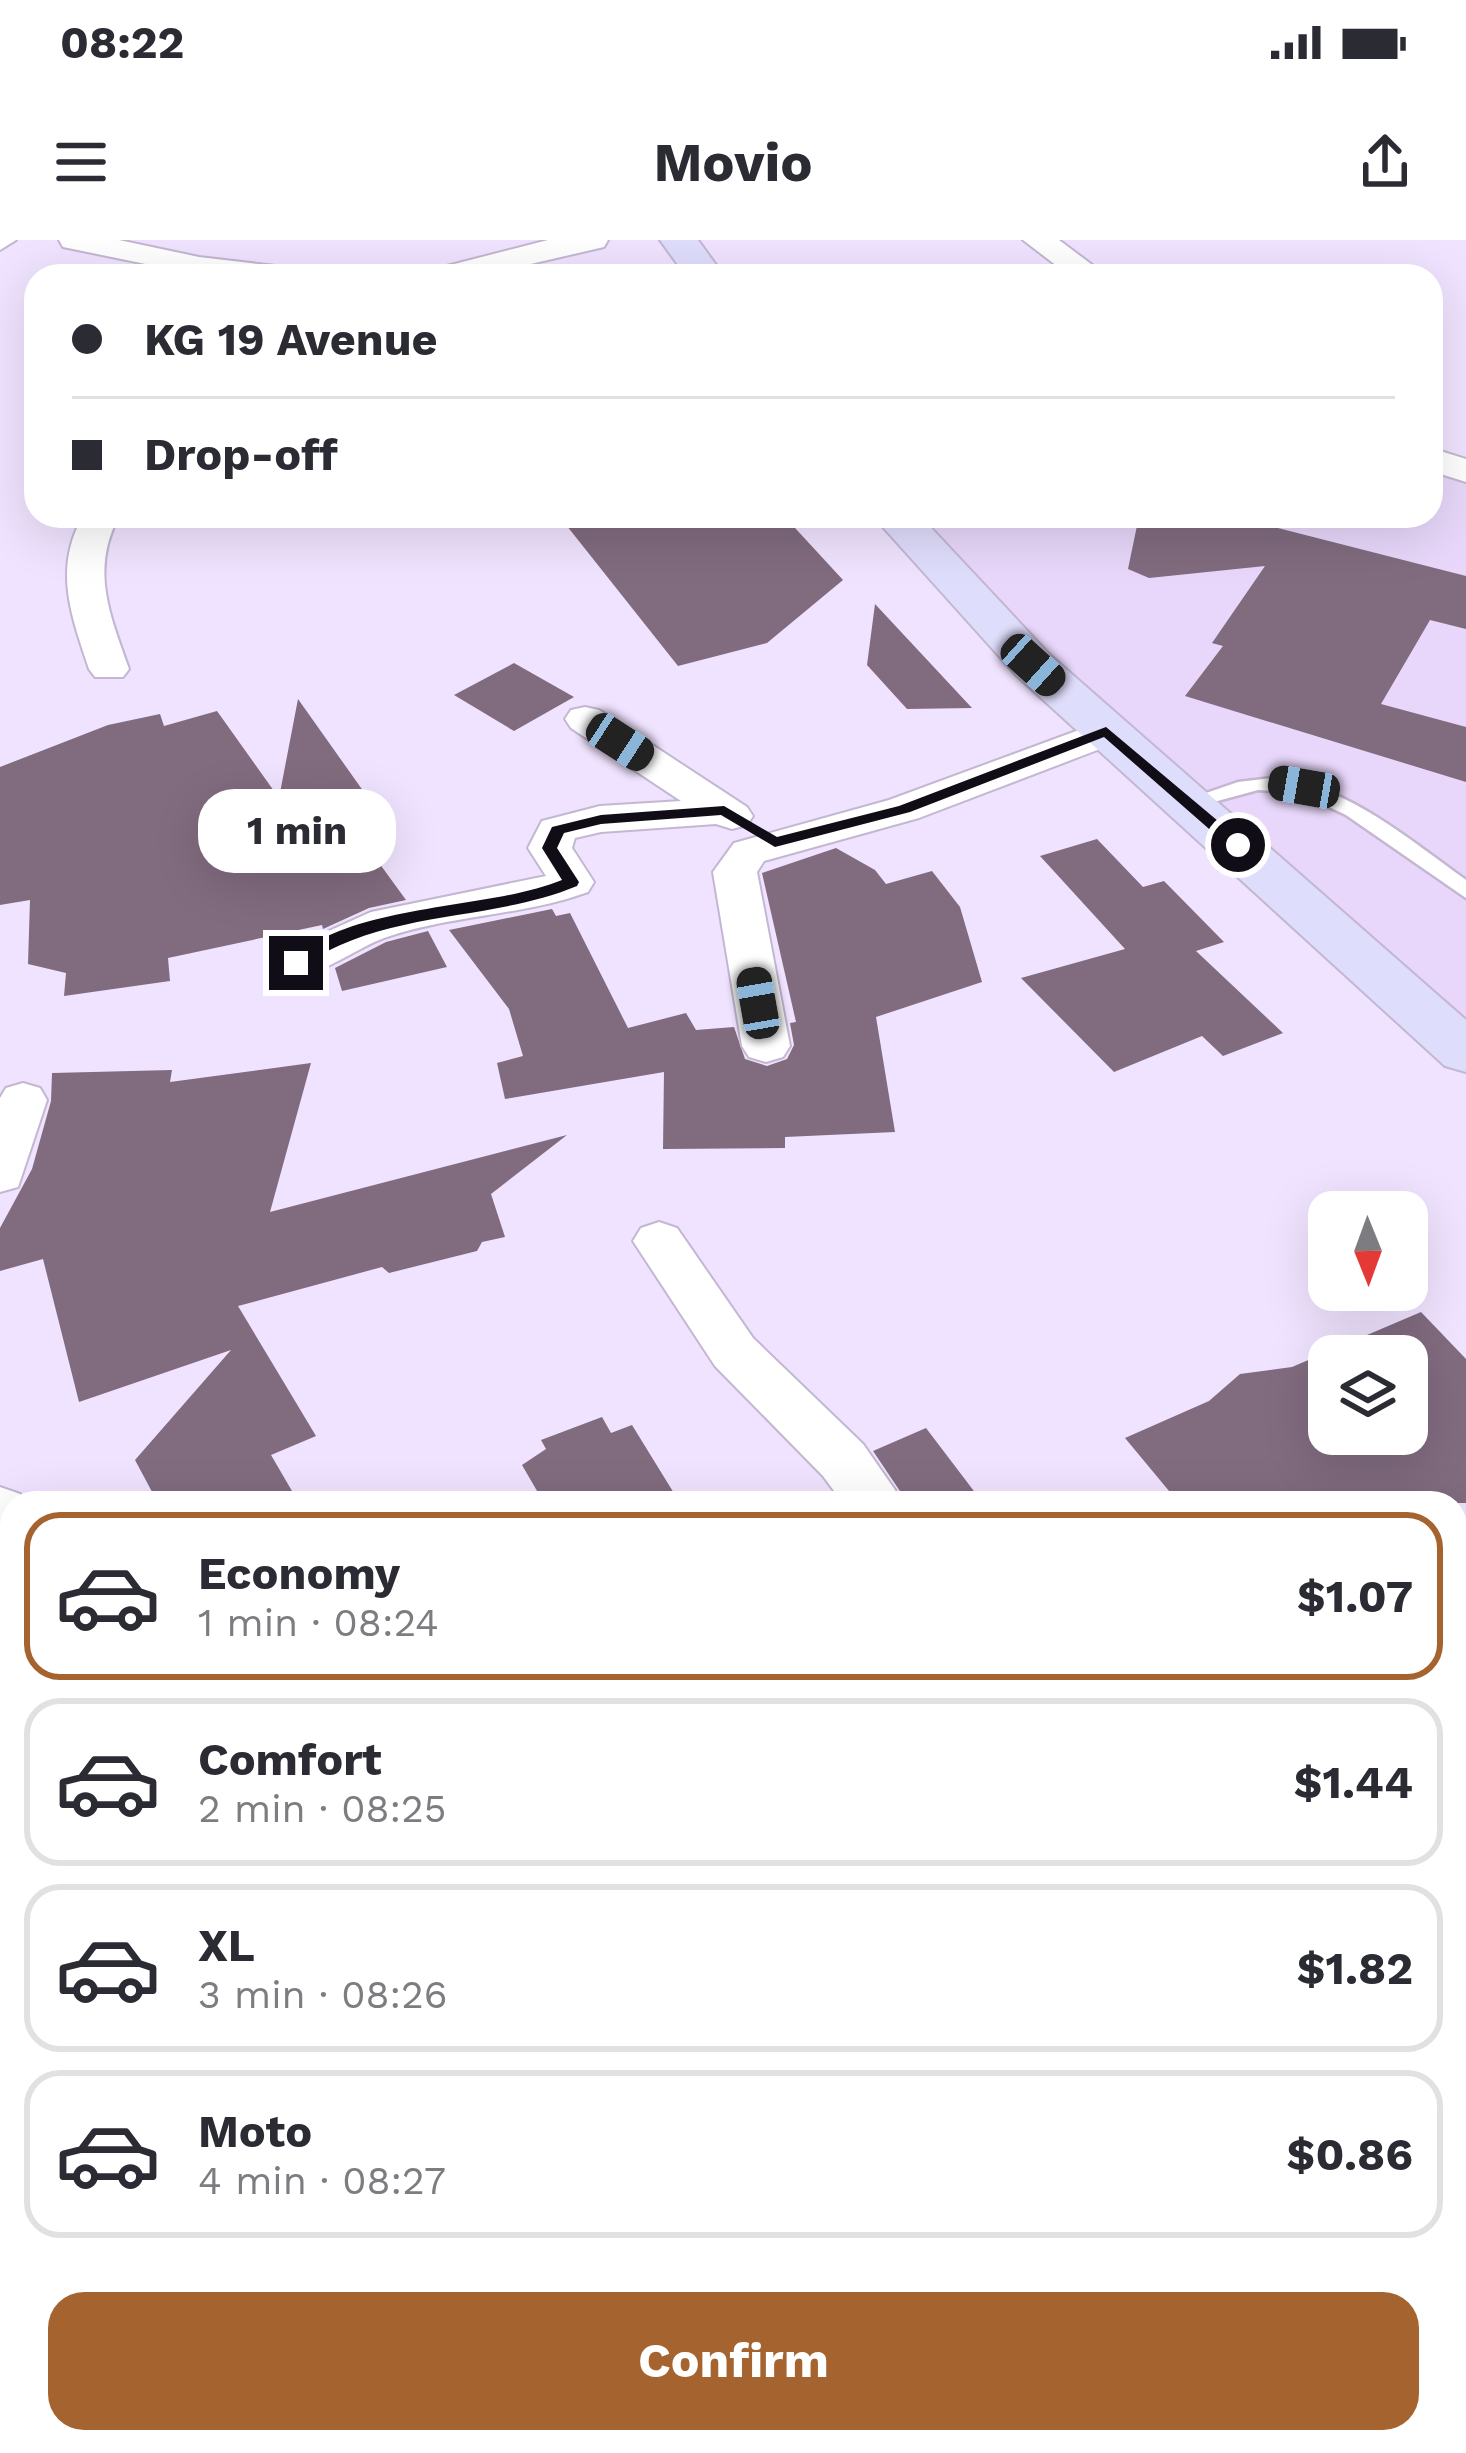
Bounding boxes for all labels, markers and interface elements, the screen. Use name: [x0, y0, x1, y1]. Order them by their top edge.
text: 08:22: [60, 16, 184, 69]
icon: menu: [48, 129, 114, 195]
icon: share: [1352, 129, 1418, 195]
text: Movio: [653, 131, 813, 194]
text: KG 19 Avenue: [144, 313, 438, 366]
text: Drop-off: [144, 428, 338, 481]
car: [994, 628, 1072, 702]
car: [580, 707, 660, 777]
car: [1265, 763, 1343, 811]
callout: 1 min: [197, 789, 395, 873]
text: 1 min: [247, 808, 347, 853]
route start: [1211, 818, 1265, 872]
route end: [269, 936, 323, 990]
car: [734, 964, 782, 1042]
north arrow: [1308, 1191, 1428, 1311]
map controls: [1308, 1191, 1428, 1455]
button: layers: [1308, 1335, 1428, 1455]
icon: car: [54, 1542, 162, 1650]
text: Economy: [198, 1547, 400, 1600]
text: $1.07: [1297, 1570, 1413, 1623]
text: 1 min · 08:24: [198, 1600, 439, 1645]
icon: car: [54, 1728, 162, 1836]
text: Comfort: [198, 1733, 382, 1786]
text: $1.44: [1294, 1756, 1413, 1809]
text: 2 min · 08:25: [198, 1786, 446, 1831]
icon: car: [54, 1914, 162, 2022]
text: XL: [198, 1919, 255, 1972]
text: $1.82: [1297, 1942, 1413, 1995]
text: 3 min · 08:26: [198, 1972, 447, 2017]
icon: car: [54, 2100, 162, 2208]
text: Moto: [198, 2105, 312, 2158]
text: $0.86: [1287, 2128, 1413, 2181]
text: 4 min · 08:27: [198, 2158, 446, 2203]
button: Confirm: [48, 2292, 1419, 2430]

